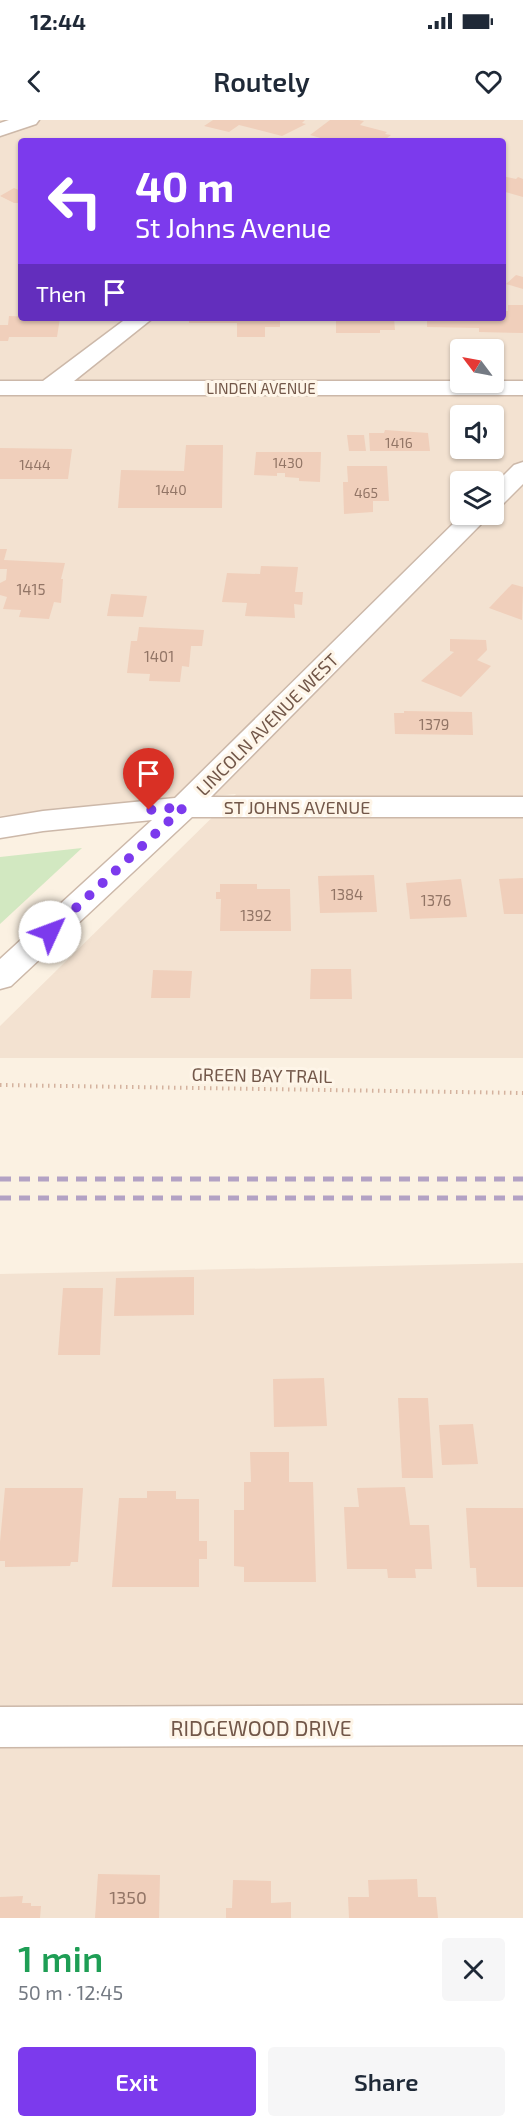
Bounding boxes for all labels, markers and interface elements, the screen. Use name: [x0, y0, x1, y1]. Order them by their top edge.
text: 12:44: [30, 8, 86, 34]
icon: back: [18, 65, 51, 98]
text: Routely: [213, 65, 310, 97]
icon: heart: [472, 65, 505, 98]
text: 40 m: [135, 160, 234, 210]
icon: left: [36, 162, 114, 240]
text: St Johns Avenue: [135, 211, 331, 243]
icon: arrive: [98, 276, 131, 309]
text: Then: [36, 280, 86, 306]
north arrow: [450, 339, 504, 393]
map controls: [450, 339, 504, 525]
street label: LINDEN AVENUE: [206, 379, 316, 397]
button: sound: [450, 405, 504, 459]
house number: 1416: [385, 434, 413, 451]
house number: 1430: [273, 454, 303, 471]
house number: 1444: [19, 456, 51, 473]
button: layers: [450, 471, 504, 525]
house number: 1440: [155, 481, 187, 498]
house number: 465: [354, 484, 378, 501]
house number: 1415: [16, 580, 46, 598]
house number: 1401: [144, 647, 174, 665]
street label: LINCOLN AVENUE WEST: [191, 648, 343, 800]
house number: 1379: [419, 715, 449, 733]
pin: [123, 748, 174, 810]
icon: arrive: [132, 757, 165, 790]
street label: ST JOHNS AVENUE: [224, 796, 370, 818]
house number: 1384: [331, 885, 363, 903]
house number: 1376: [421, 891, 451, 909]
position arrow: [18, 900, 82, 964]
house number: 1392: [240, 906, 272, 924]
street label: GREEN BAY TRAIL: [191, 1063, 333, 1087]
street label: RIDGEWOOD DRIVE: [171, 1715, 351, 1740]
house number: 1350: [109, 1886, 147, 1908]
text: 1 min: [18, 1936, 103, 1979]
button: close: [442, 1938, 505, 2001]
text: 50 m · 12:45: [18, 1980, 123, 2004]
button: Exit: [18, 2047, 256, 2116]
button: Share: [268, 2047, 505, 2116]

